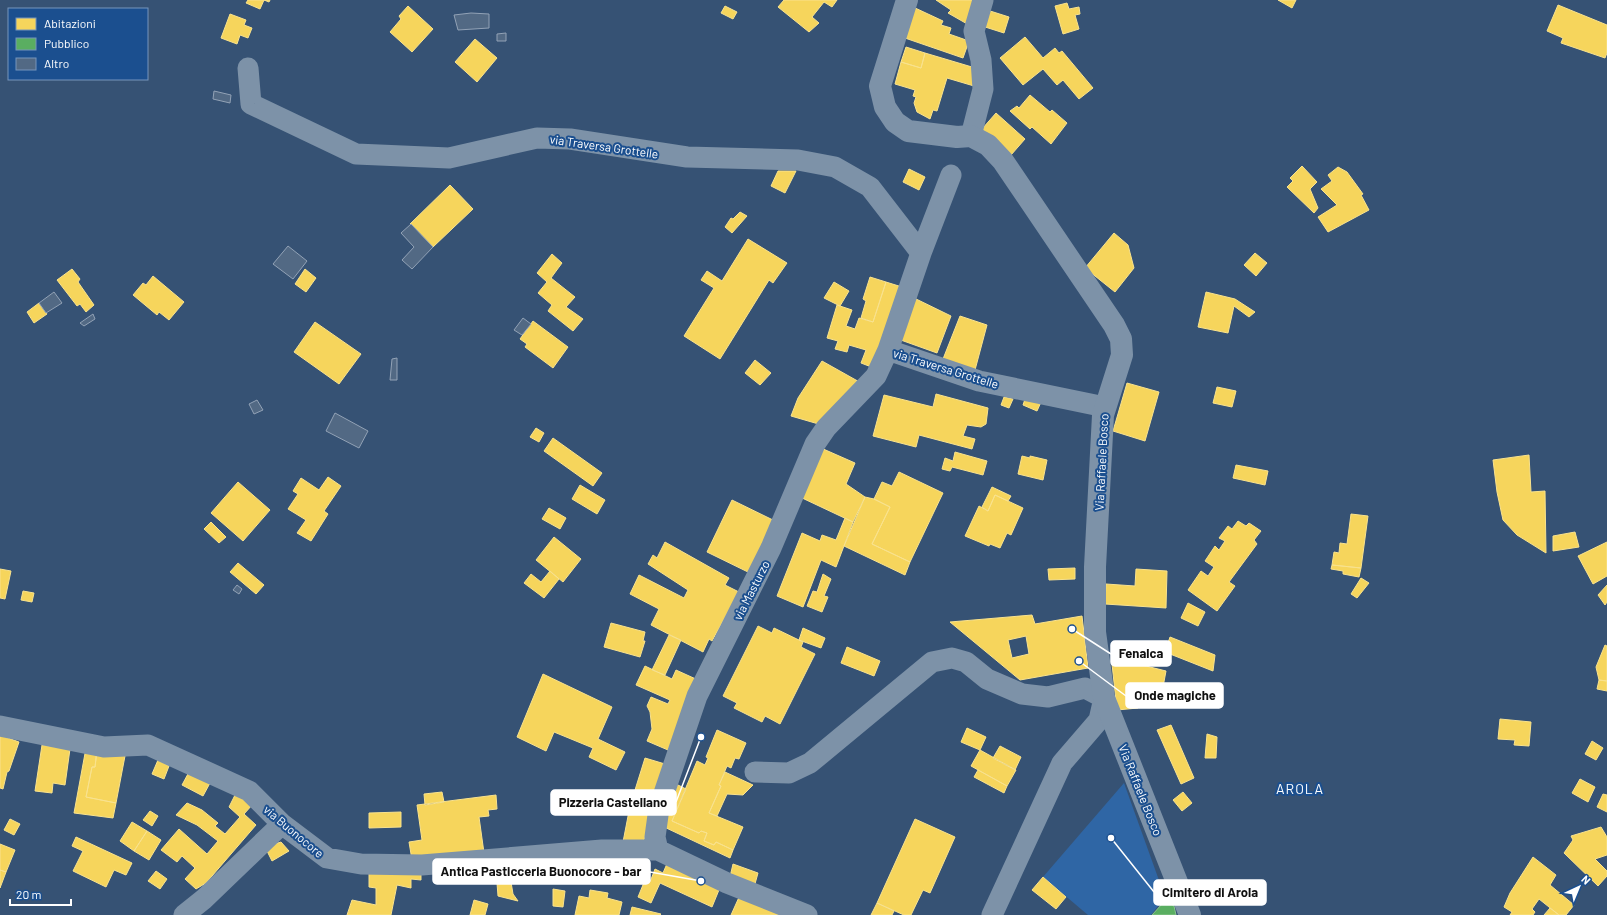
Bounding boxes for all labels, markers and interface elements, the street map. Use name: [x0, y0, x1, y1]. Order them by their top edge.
legend: [8, 8, 148, 80]
text: Abitazioni: [44, 16, 96, 30]
text: Pubblico: [44, 36, 89, 50]
text: Altro: [44, 56, 69, 70]
street label: via Traversa Grottelle: [549, 131, 659, 161]
street label: via Traversa Grottelle: [892, 345, 1000, 391]
street label: Via Raffaele Bosco: [1091, 413, 1111, 511]
street label: via Masturzo: [730, 558, 772, 622]
callout: Fenalca: [1111, 641, 1171, 666]
text: Fenalca: [1119, 645, 1163, 661]
callout: Onde magiche: [1126, 683, 1223, 708]
text: Onde magiche: [1134, 687, 1216, 703]
street label: Via Raffaele Bosco: [1116, 742, 1166, 838]
district label: AROLA: [1276, 780, 1324, 797]
callout: Pizzeria Castellano: [551, 790, 676, 815]
text: Pizzeria Castellano: [559, 794, 667, 810]
street label: via Buonocore: [261, 802, 327, 860]
callout: Antica Pasticceria Buonocore - bar: [433, 859, 650, 884]
text: Antica Pasticceria Buonocore - bar: [441, 863, 641, 879]
north arrow: [1559, 867, 1599, 907]
text: N: [1579, 872, 1593, 887]
callout: Cimitero di Arola: [1154, 880, 1266, 905]
scale bar: [10, 881, 71, 907]
text: Cimitero di Arola: [1162, 884, 1258, 900]
text: 20 m: [16, 887, 42, 901]

